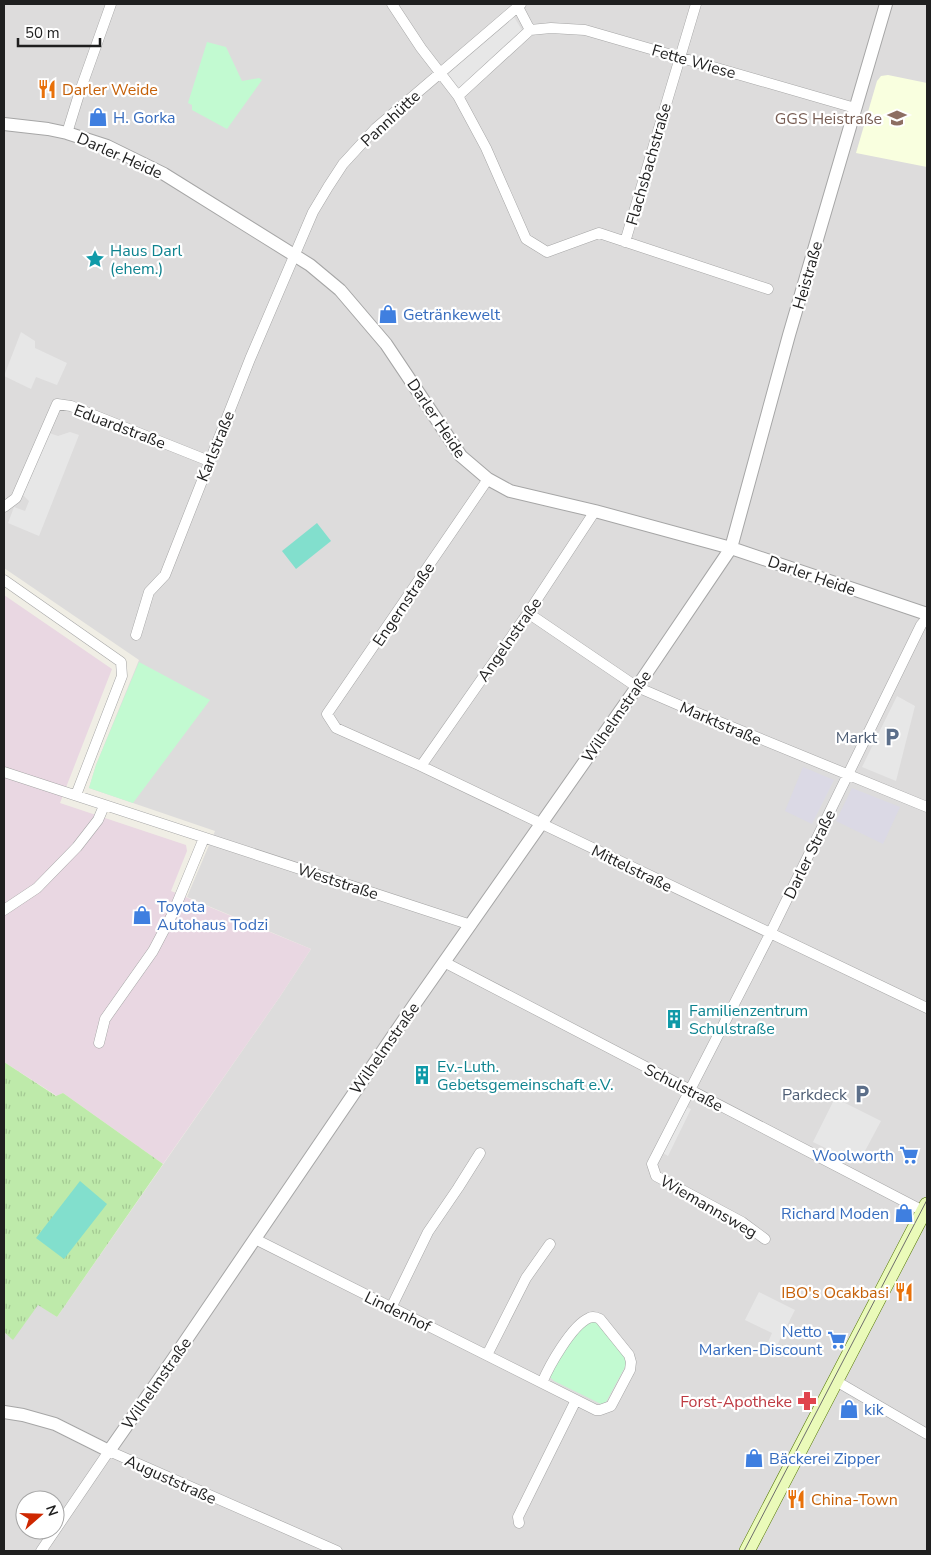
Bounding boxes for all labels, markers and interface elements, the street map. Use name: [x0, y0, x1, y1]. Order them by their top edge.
scale bar: [18, 15, 100, 47]
text: 50 m: [25, 23, 60, 43]
street label: Fette Wiese: [649, 39, 738, 84]
restaurant icon: Darler Weide: [36, 78, 58, 100]
place label: Darler Weide: [62, 79, 158, 101]
street label: Pannhütte: [356, 85, 425, 152]
street label: Flachsbachstraße: [621, 101, 677, 228]
shop icon: H. Gorka: [87, 106, 109, 128]
place label: H. Gorka: [113, 107, 176, 129]
school or university icon: GGS Heistraße: [886, 107, 908, 129]
place label: GGS Heistraße: [775, 108, 882, 130]
street label: Darler Heide: [73, 127, 166, 185]
street label: Heistraße: [788, 239, 828, 312]
place label: Haus Darl (ehem.): [110, 240, 183, 280]
place icon: Haus Darl (ehem.): [84, 248, 106, 270]
shop icon: Getränkewelt: [377, 303, 399, 325]
place label: Getränkewelt: [403, 304, 501, 326]
street label: Darler Heide: [402, 375, 471, 463]
street label: Eduardstraße: [71, 399, 169, 455]
street label: Karlstraße: [192, 408, 240, 485]
street label: Darler Heide: [765, 551, 858, 601]
street label: Engernstraße: [368, 558, 440, 651]
street label: Angelnstraße: [473, 593, 547, 686]
street label: Wilhelmstraße: [577, 666, 657, 767]
street label: Marktstraße: [676, 697, 765, 751]
parking icon: Markt: [881, 726, 903, 748]
place label: Markt: [836, 727, 877, 749]
street label: Darler Straße: [779, 806, 841, 903]
street label: Mittelstraße: [588, 840, 676, 898]
street label: Weststraße: [294, 858, 381, 905]
place label: Toyota Autohaus Todzi: [157, 896, 268, 936]
shop icon: Toyota Autohaus Todzi: [131, 904, 153, 926]
street label: Wilhelmstraße: [345, 998, 425, 1099]
place label: Familienzentrum Schulstraße: [689, 1000, 808, 1040]
building icon: Familienzentrum Schulstraße: [663, 1008, 685, 1030]
place label: Ev.-Luth. Gebetsgemeinschaft e.V.: [437, 1056, 614, 1096]
street label: Schulstraße: [640, 1059, 727, 1117]
building icon: Ev.-Luth. Gebetsgemeinschaft e.V.: [411, 1064, 433, 1086]
parking icon: Parkdeck: [851, 1083, 873, 1105]
place label: Parkdeck: [782, 1084, 848, 1106]
supermarket icon: Woolworth: [898, 1144, 920, 1166]
place label: Woolworth: [812, 1145, 894, 1167]
street label: Wiemannsweg: [656, 1170, 761, 1244]
shop icon: Richard Moden: [893, 1202, 915, 1224]
place label: Richard Moden: [781, 1203, 889, 1225]
restaurant icon: IBO's Ocakbasi: [893, 1281, 915, 1303]
place label: IBO's Ocakbasi: [781, 1282, 889, 1304]
street label: Lindenhof: [361, 1286, 435, 1338]
place label: Netto Marken-Discount: [699, 1321, 822, 1361]
supermarket icon: Netto Marken-Discount: [826, 1329, 848, 1351]
street label: Wilhelmstraße: [117, 1333, 197, 1434]
pharmacy icon: Forst-Apotheke: [796, 1390, 818, 1412]
place label: Forst-Apotheke: [680, 1391, 792, 1413]
shop icon: kik: [838, 1398, 860, 1420]
place label: kik: [864, 1399, 885, 1421]
shop icon: Bäckerei Zipper: [743, 1447, 765, 1469]
place label: Bäckerei Zipper: [769, 1448, 880, 1470]
street label: Auguststraße: [121, 1450, 220, 1510]
restaurant icon: China-Town: [785, 1488, 807, 1510]
place label: China-Town: [811, 1489, 898, 1511]
north arrow: [15, 1490, 65, 1540]
text: N: [41, 1503, 62, 1519]

